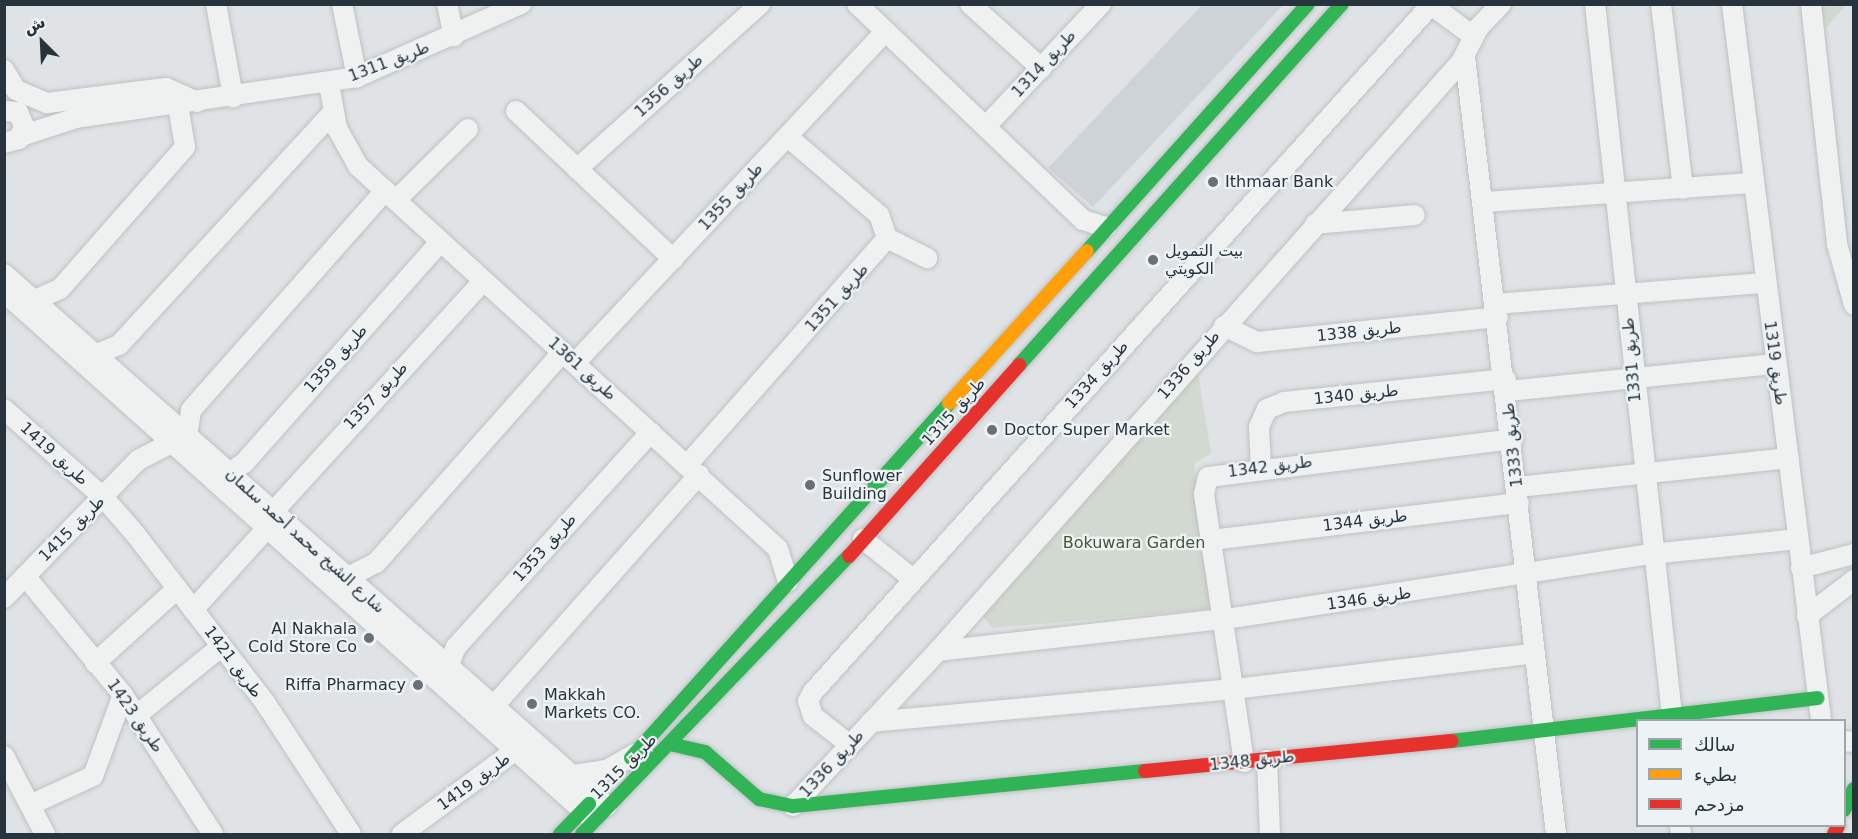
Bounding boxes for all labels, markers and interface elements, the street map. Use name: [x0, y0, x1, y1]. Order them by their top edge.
north arrow: [12, 12, 72, 72]
text: ش: [21, 12, 48, 38]
street label: طريق 1314: [1008, 26, 1080, 102]
street label: طريق 1311: [346, 38, 432, 86]
street label: طريق 1356: [631, 50, 707, 122]
street label: طريق 1355: [695, 159, 767, 235]
place label: Ithmaar Bank: [1225, 172, 1333, 192]
marker: Ithmaar Bank: [1206, 175, 1220, 189]
place label: بيت التمويل الكويتي: [1165, 241, 1243, 279]
marker: بيت التمويل الكويتي: [1146, 253, 1160, 267]
street label: طريق 1351: [801, 260, 873, 336]
street label: طريق 1331: [1619, 317, 1645, 403]
street label: طريق 1338: [1316, 318, 1402, 346]
street label: طريق 1319: [1760, 319, 1790, 407]
street label: طريق 1359: [300, 321, 372, 397]
street label: طريق 1336: [1154, 327, 1224, 403]
street label: طريق 1361: [544, 333, 620, 405]
street label: طريق 1334: [1061, 337, 1133, 413]
street label: طريق 1357: [340, 358, 412, 434]
street label: طريق 1315: [918, 374, 990, 450]
street label: طريق 1340: [1313, 381, 1399, 409]
street label: طريق 1333: [1499, 402, 1527, 488]
street label: طريق 1419: [16, 418, 92, 490]
place label: Doctor Super Market: [1004, 420, 1170, 440]
marker: Doctor Super Market: [985, 423, 999, 437]
street label: طريق 1342: [1227, 452, 1313, 482]
street label: شارع الشيخ محمد أحمد سلمان: [221, 464, 389, 618]
place label: Sunflower Building: [822, 466, 902, 504]
marker: Sunflower Building: [803, 478, 817, 492]
street label: طريق 1415: [35, 492, 109, 566]
street label: طريق 1344: [1322, 506, 1408, 536]
street label: طريق 1353: [509, 510, 581, 586]
park label: Bokuwara Garden: [1063, 533, 1205, 553]
street label: طريق 1346: [1325, 584, 1413, 614]
place label: Al Nakhala Cold Store Co: [248, 619, 357, 657]
street label: طريق 1421: [200, 622, 266, 702]
marker: Al Nakhala Cold Store Co: [362, 631, 376, 645]
place label: Riffa Pharmacy: [285, 675, 406, 695]
street label: طريق 1423: [103, 676, 167, 756]
marker: Riffa Pharmacy: [411, 678, 425, 692]
place label: Makkah Markets CO.: [544, 685, 641, 723]
marker: Makkah Markets CO.: [525, 697, 539, 711]
legend: [1636, 719, 1846, 827]
street label: طريق 1336: [796, 726, 868, 802]
street label: طريق 1315: [587, 730, 661, 804]
text: سالك: [1694, 734, 1735, 755]
street label: طريق 1348: [1209, 747, 1295, 775]
street label: طريق 1419: [434, 749, 514, 815]
text: بطيء: [1694, 764, 1737, 785]
text: مزدحم: [1694, 794, 1745, 815]

